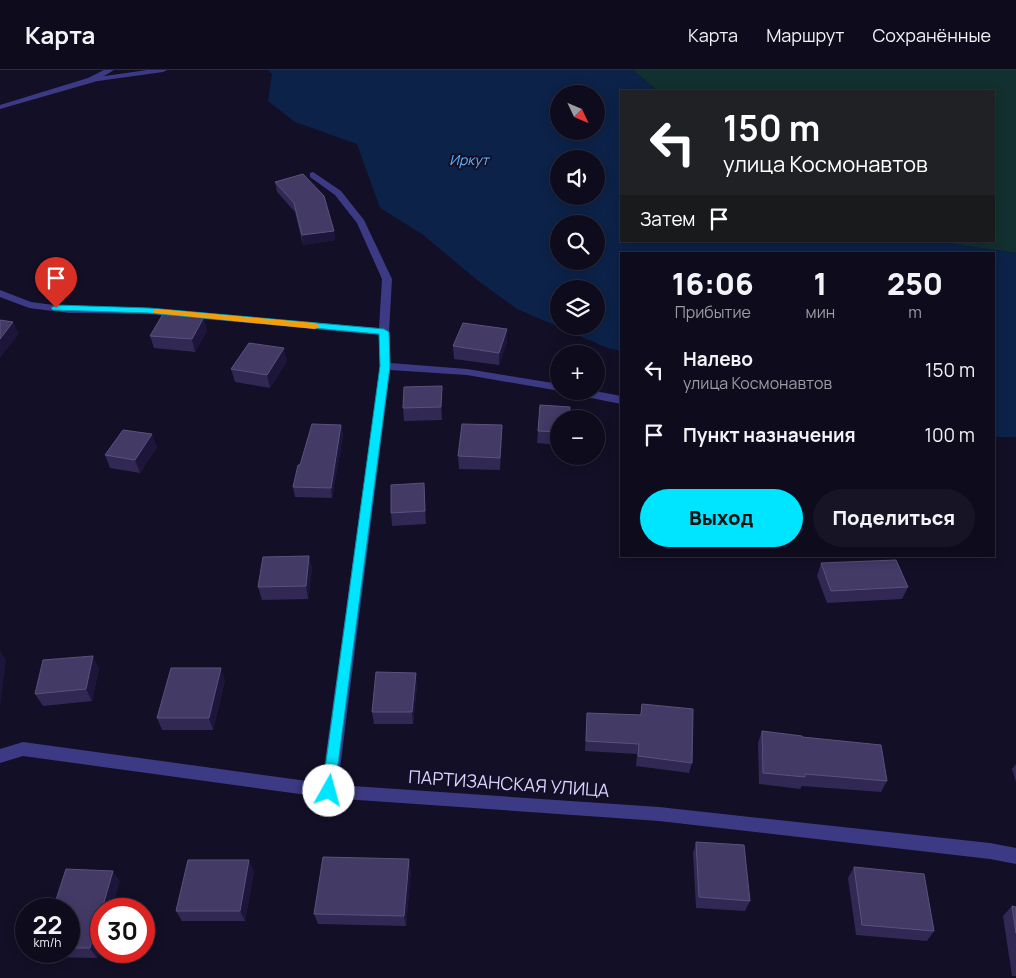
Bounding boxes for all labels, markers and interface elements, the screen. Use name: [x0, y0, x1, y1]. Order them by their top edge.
text: Карта: [25, 18, 95, 51]
text: Карта: [688, 23, 738, 47]
text: Маршрут: [766, 23, 844, 47]
text: Сохранённые: [872, 23, 991, 47]
north arrow: [550, 85, 605, 140]
map controls: [550, 85, 605, 465]
text: 150 m: [723, 104, 820, 152]
icon: left: [640, 110, 705, 175]
text: улица Космонавтов: [723, 149, 928, 179]
water label: Иркут: [449, 150, 491, 169]
button: sound: [550, 150, 605, 205]
icon: arrive: [705, 205, 733, 233]
text: Затем: [640, 206, 695, 232]
button: search: [550, 215, 605, 270]
pin: [35, 257, 77, 308]
text: 16:06: [672, 263, 754, 304]
text: 1: [814, 263, 827, 304]
text: 250: [887, 263, 943, 304]
icon: arrive: [42, 264, 70, 292]
button: layers: [550, 280, 605, 335]
text: Прибытие: [675, 301, 751, 323]
text: мин: [806, 301, 835, 323]
text: m: [908, 301, 922, 323]
button: +: [550, 345, 605, 400]
text: Налево: [683, 346, 753, 372]
icon: left: [640, 356, 668, 384]
text: 150 m: [925, 357, 975, 383]
text: улица Космонавтов: [683, 372, 832, 394]
button: −: [550, 410, 605, 465]
icon: arrive: [640, 421, 668, 449]
text: Пункт назначения: [683, 422, 856, 448]
text: 100 m: [924, 422, 975, 448]
button: Выход: [640, 489, 803, 547]
button: Поделиться: [813, 489, 975, 547]
position arrow: [302, 764, 354, 816]
street label: ПАРТИЗАНСКАЯ УЛИЦА: [408, 764, 611, 802]
speed limit sign: 30: [90, 898, 155, 963]
text: 22: [33, 907, 62, 942]
text: km/h: [34, 934, 61, 951]

